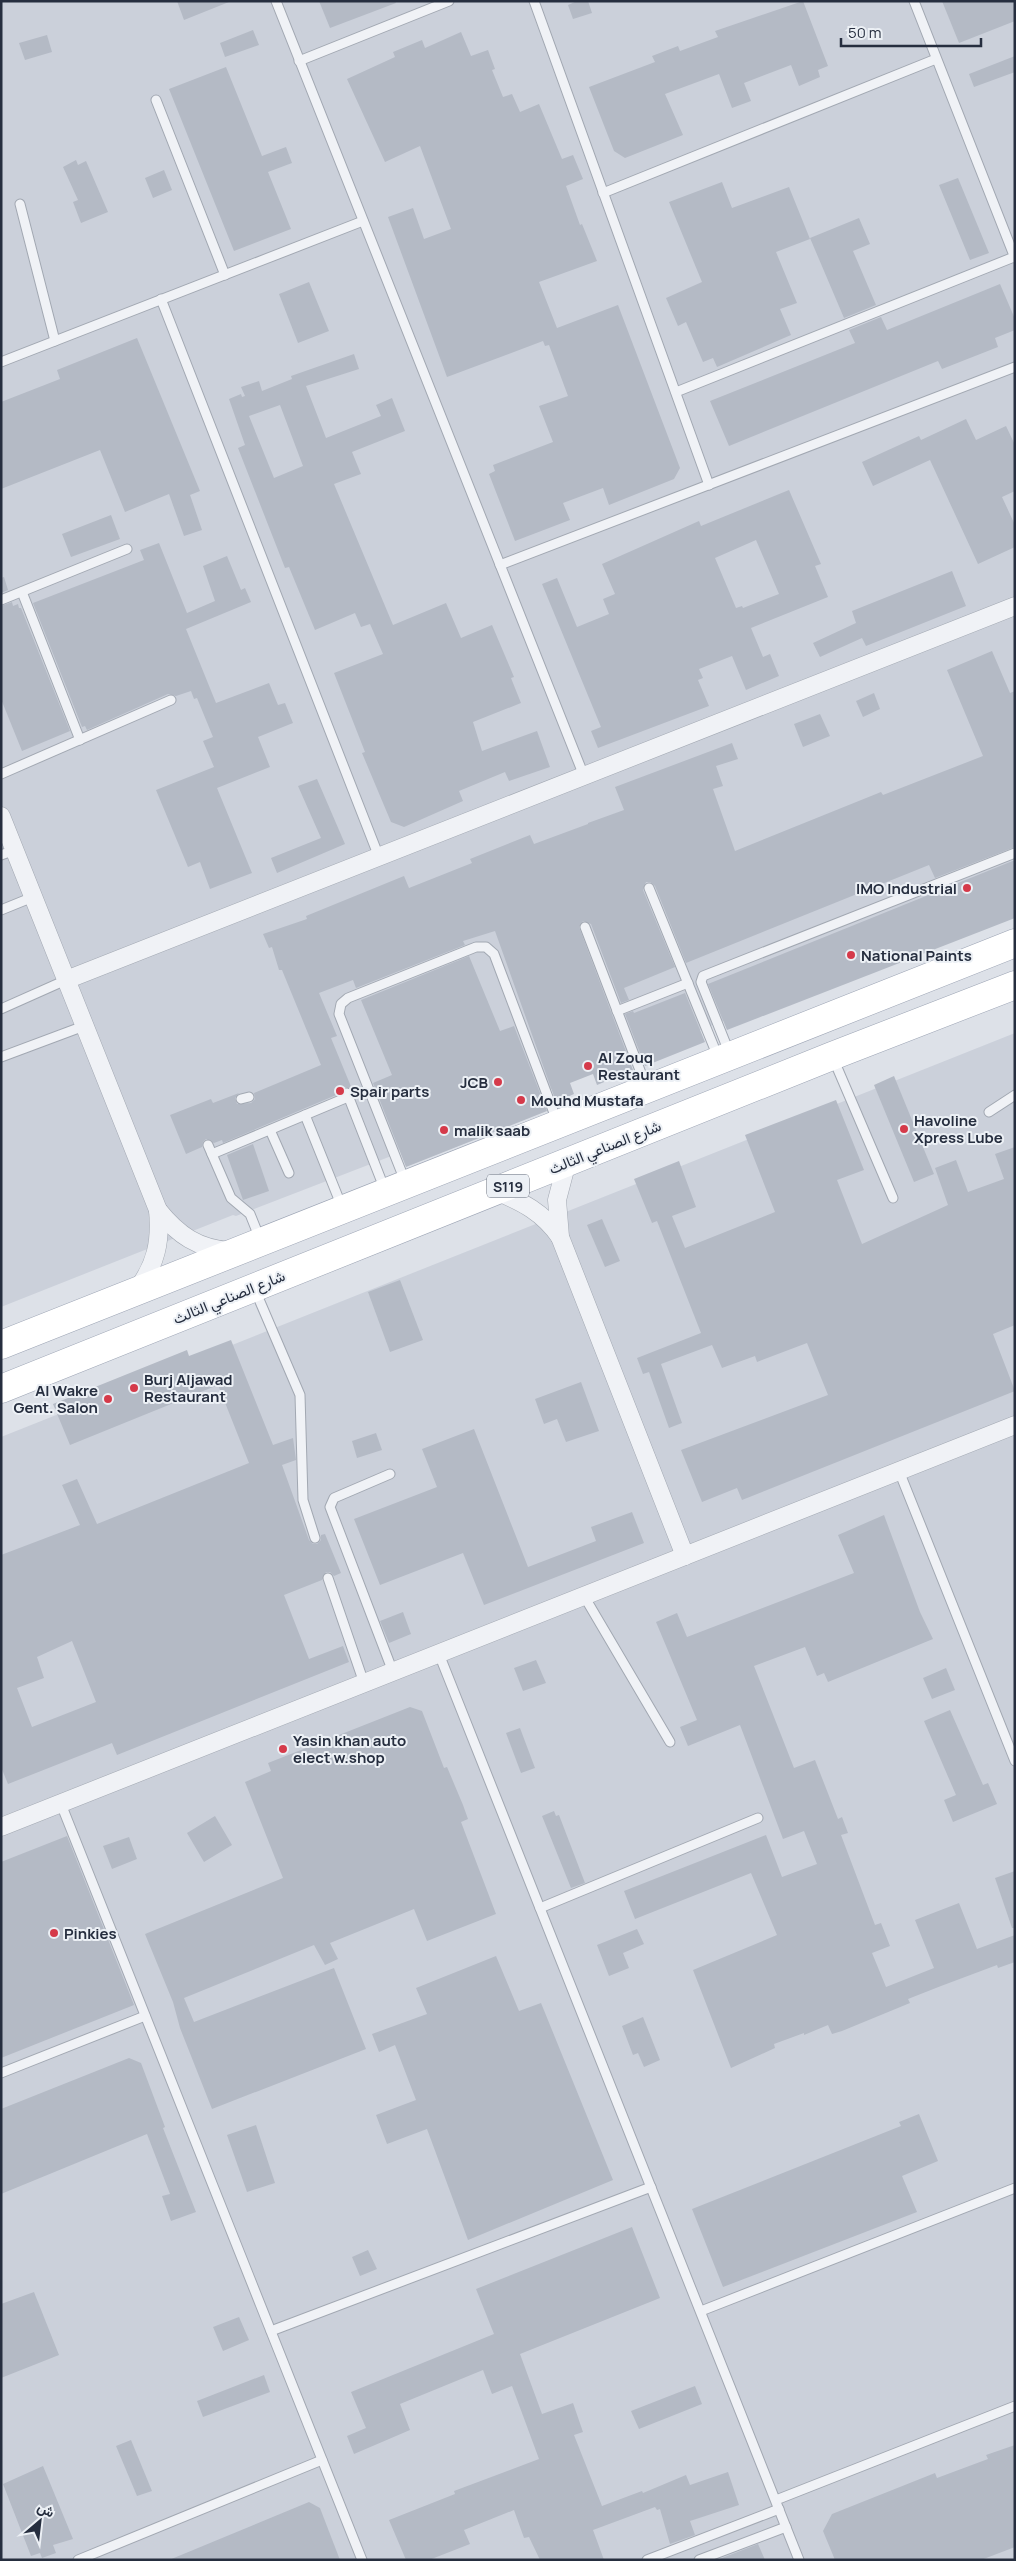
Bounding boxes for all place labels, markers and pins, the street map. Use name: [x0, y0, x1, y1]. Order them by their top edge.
place label: IMO Industrial: [856, 878, 957, 899]
marker: IMO Industrial: [961, 882, 973, 894]
place label: National Paints: [861, 945, 972, 966]
marker: National Paints: [845, 949, 857, 961]
place label: Al Zouq Restaurant: [598, 1047, 680, 1085]
marker: Al Zouq Restaurant: [582, 1060, 594, 1072]
place label: JCB: [460, 1072, 489, 1093]
marker: JCB: [492, 1076, 504, 1088]
place label: Spair parts: [350, 1081, 429, 1102]
marker: Spair parts: [334, 1085, 346, 1097]
place label: Mouhd Mustafa: [531, 1090, 644, 1111]
marker: Mouhd Mustafa: [515, 1094, 527, 1106]
place label: Havoline Xpress Lube: [914, 1110, 1003, 1148]
place label: malik saab: [454, 1120, 530, 1141]
marker: Havoline Xpress Lube: [898, 1123, 910, 1135]
marker: malik saab: [438, 1124, 450, 1136]
place label: Burj Aljawad Restaurant: [144, 1369, 233, 1407]
place label: Al Wakre Gent. Salon: [13, 1380, 98, 1418]
marker: Burj Aljawad Restaurant: [128, 1382, 140, 1394]
marker: Al Wakre Gent. Salon: [102, 1393, 114, 1405]
place label: Yasin khan auto elect w.shop: [293, 1730, 406, 1768]
marker: Yasin khan auto elect w.shop: [277, 1743, 289, 1755]
place label: Pinkies: [64, 1923, 117, 1944]
marker: Pinkies: [48, 1927, 60, 1939]

